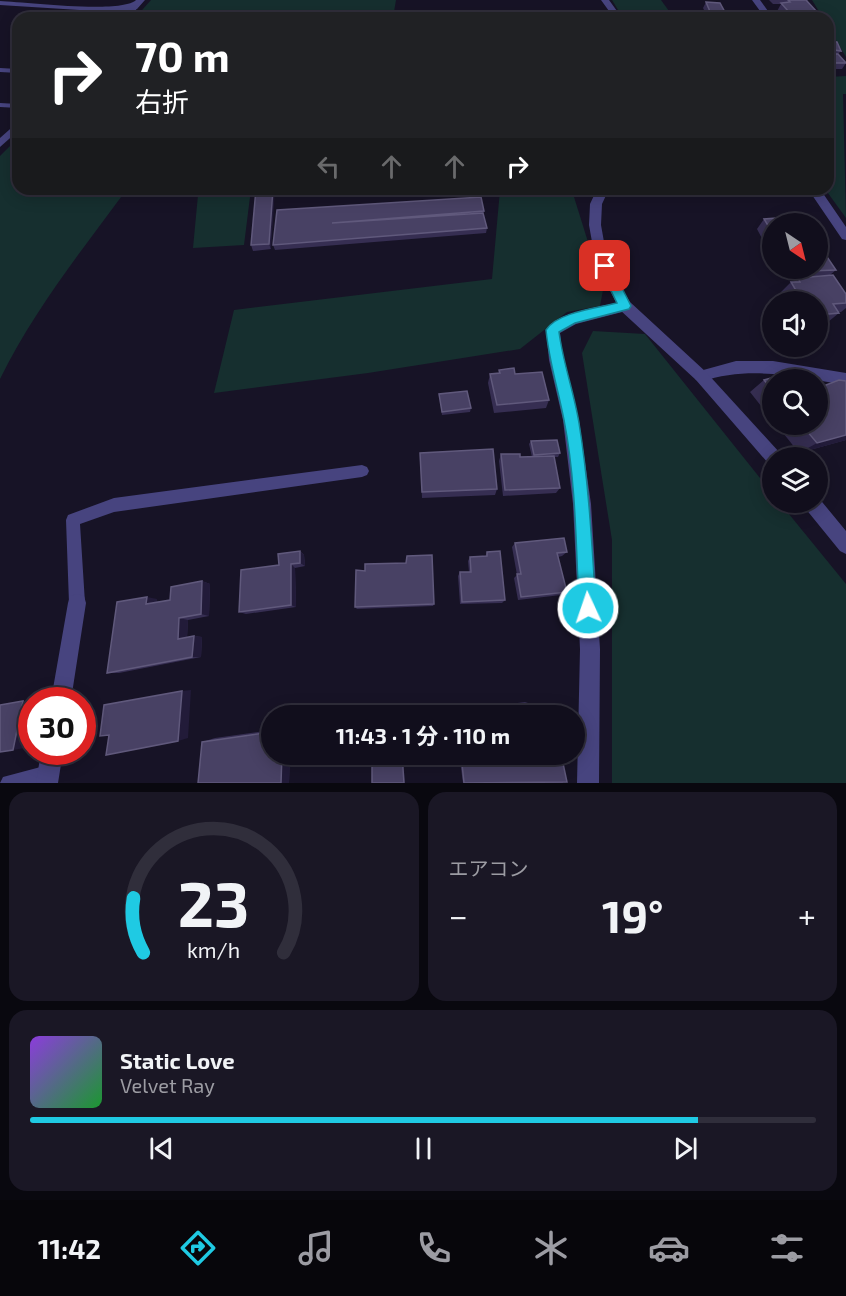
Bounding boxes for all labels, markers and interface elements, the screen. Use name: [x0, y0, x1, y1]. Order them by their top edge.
text: 70 m: [135, 30, 230, 80]
icon: right: [36, 36, 114, 114]
text: 右折: [135, 85, 189, 117]
icon: left: [312, 150, 345, 183]
icon: ahead: [375, 150, 408, 183]
icon: ahead: [438, 150, 471, 183]
icon: right: [501, 150, 534, 183]
north arrow: [762, 213, 828, 279]
map controls: [762, 213, 828, 513]
pin: [579, 240, 630, 291]
icon: arrive: [588, 249, 621, 282]
button: sound: [762, 291, 828, 357]
button: search: [762, 369, 828, 435]
button: layers: [762, 447, 828, 513]
position arrow: [556, 576, 620, 640]
speed limit sign: 30: [18, 687, 96, 765]
text: 11:43 · 1 分 · 110 m: [336, 722, 510, 748]
text: エアコン: [449, 856, 529, 880]
text: 23: [178, 865, 250, 940]
text: 19°: [602, 888, 664, 942]
text: −: [449, 895, 468, 935]
text: +: [798, 895, 816, 935]
text: km/h: [187, 938, 240, 963]
text: Static Love: [120, 1047, 235, 1073]
text: Velvet Ray: [120, 1073, 215, 1097]
icon: previous: [145, 1132, 178, 1165]
icon: pause: [407, 1132, 440, 1165]
icon: next: [669, 1132, 702, 1165]
icon: directions: [177, 1227, 219, 1269]
icon: music: [295, 1227, 337, 1269]
icon: phone: [413, 1227, 455, 1269]
icon: climate: [530, 1227, 572, 1269]
icon: car: [648, 1227, 690, 1269]
icon: filters: [766, 1227, 808, 1269]
text: 11:42: [38, 1232, 101, 1264]

